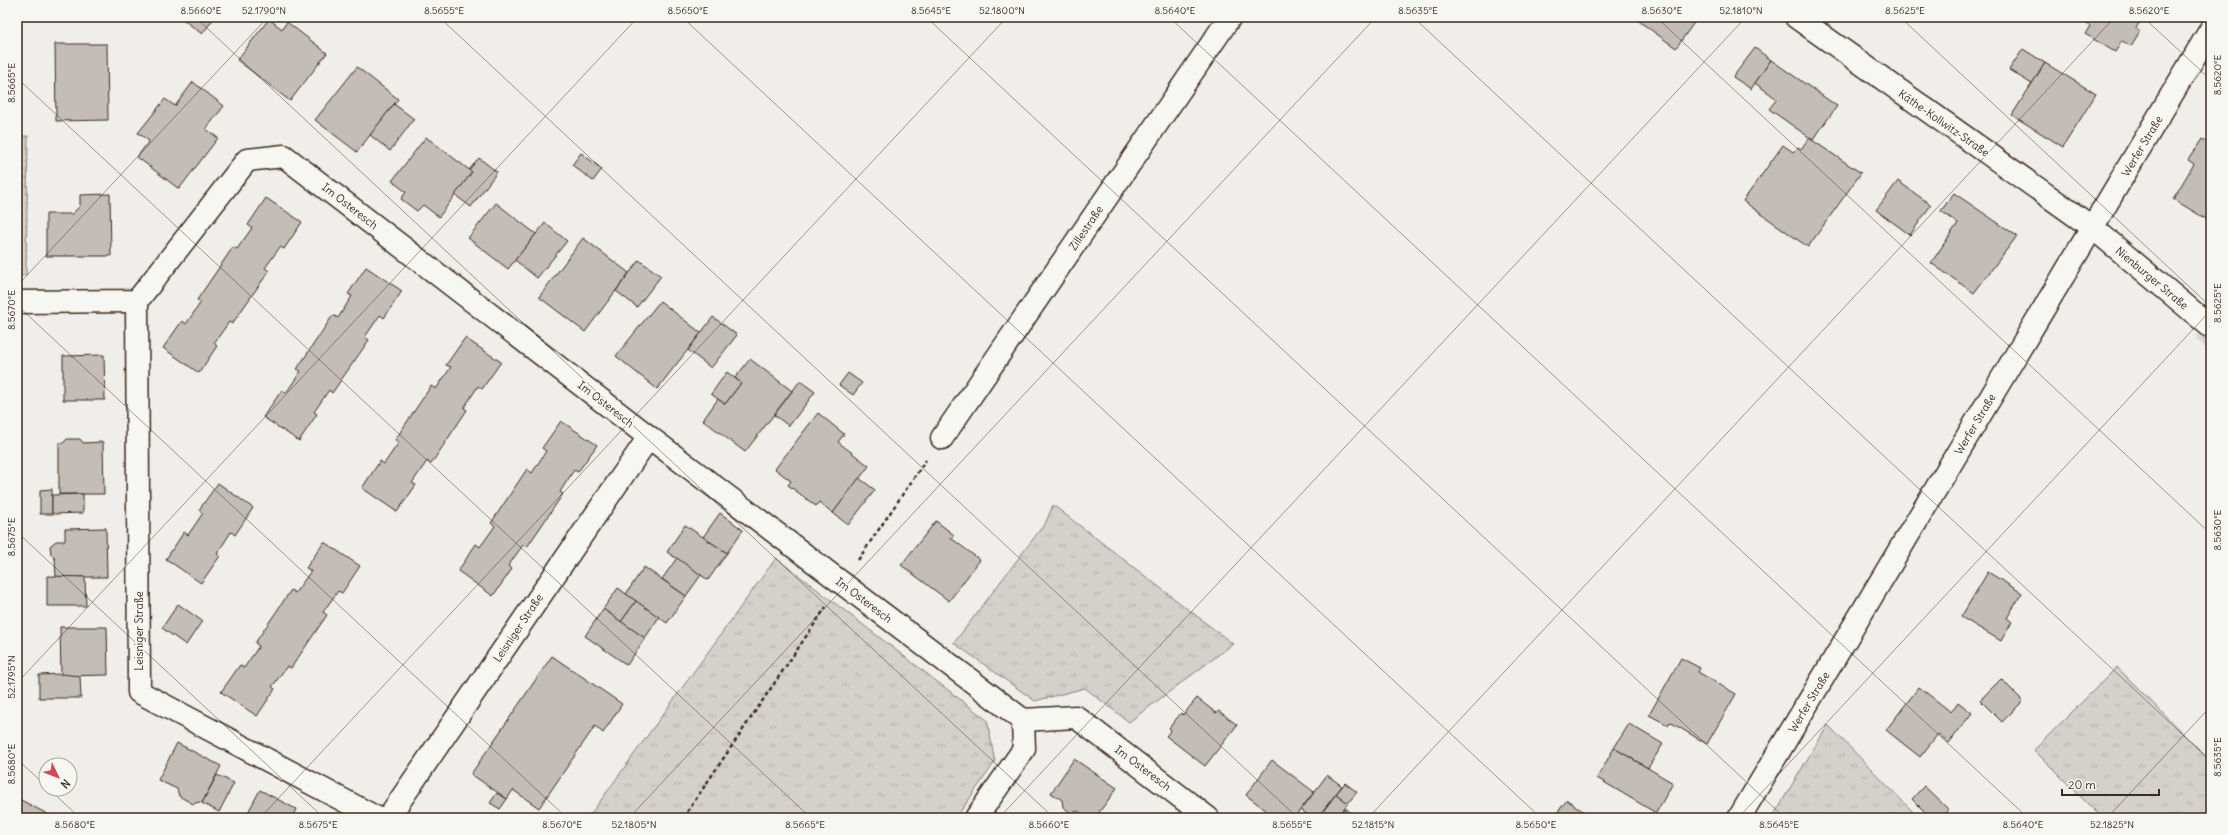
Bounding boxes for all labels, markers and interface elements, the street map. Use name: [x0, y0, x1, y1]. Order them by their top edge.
text: 8.5660°E: [181, 4, 222, 17]
text: 52.1790°N: [242, 4, 286, 17]
text: 8.5655°E: [424, 4, 464, 17]
text: 8.5650°E: [668, 4, 709, 17]
text: 8.5645°E: [911, 4, 951, 17]
text: 52.1800°N: [979, 4, 1025, 17]
text: 8.5640°E: [1155, 4, 1196, 17]
text: 8.5635°E: [1398, 4, 1438, 17]
text: 8.5630°E: [1642, 4, 1683, 17]
text: 52.1810°N: [1719, 4, 1763, 17]
text: 8.5625°E: [1885, 4, 1925, 17]
text: 8.5620°E: [2129, 4, 2169, 17]
text: 8.5620°E: [2211, 55, 2224, 95]
text: 8.5665°E: [5, 63, 18, 103]
street label: Käthe-Kollwitz-Straße: [1896, 86, 1992, 160]
street label: Werfer Straße: [2118, 113, 2166, 179]
street label: Im Osteresch: [319, 180, 381, 232]
street label: Zillestraße: [1066, 203, 1106, 253]
street label: Nienburger Straße: [2113, 244, 2191, 313]
text: 8.5625°E: [2211, 283, 2224, 323]
text: 8.5670°E: [5, 290, 18, 330]
street label: Im Osteresch: [575, 378, 637, 430]
street label: Werfer Straße: [1951, 391, 1999, 457]
text: 8.5630°E: [2211, 509, 2224, 550]
text: 8.5675°E: [5, 517, 18, 557]
street label: Im Osteresch: [833, 574, 895, 626]
street label: Leisniger Straße: [132, 591, 146, 671]
street label: Leisniger Straße: [490, 591, 546, 665]
text: 52.1795°N: [5, 655, 18, 699]
street label: Werfer Straße: [1785, 669, 1833, 735]
text: 8.5635°E: [2211, 737, 2224, 777]
street label: Im Osteresch: [1112, 742, 1174, 794]
text: 8.5680°E: [5, 743, 18, 784]
north arrow: [38, 757, 78, 797]
scale bar: [2062, 771, 2159, 797]
text: N: [58, 776, 73, 791]
text: 20 m: [2068, 777, 2096, 792]
text: 8.5680°E: [55, 818, 96, 831]
text: 8.5675°E: [298, 818, 338, 831]
text: 8.5670°E: [542, 818, 582, 831]
text: 52.1805°N: [611, 818, 657, 831]
text: 8.5665°E: [785, 818, 825, 831]
text: 8.5660°E: [1029, 818, 1070, 831]
text: 8.5655°E: [1272, 818, 1312, 831]
text: 52.1815°N: [1352, 818, 1394, 831]
text: 8.5650°E: [1516, 818, 1557, 831]
text: 8.5645°E: [1759, 818, 1799, 831]
text: 8.5640°E: [2003, 818, 2044, 831]
text: 52.1825°N: [2090, 818, 2134, 831]

